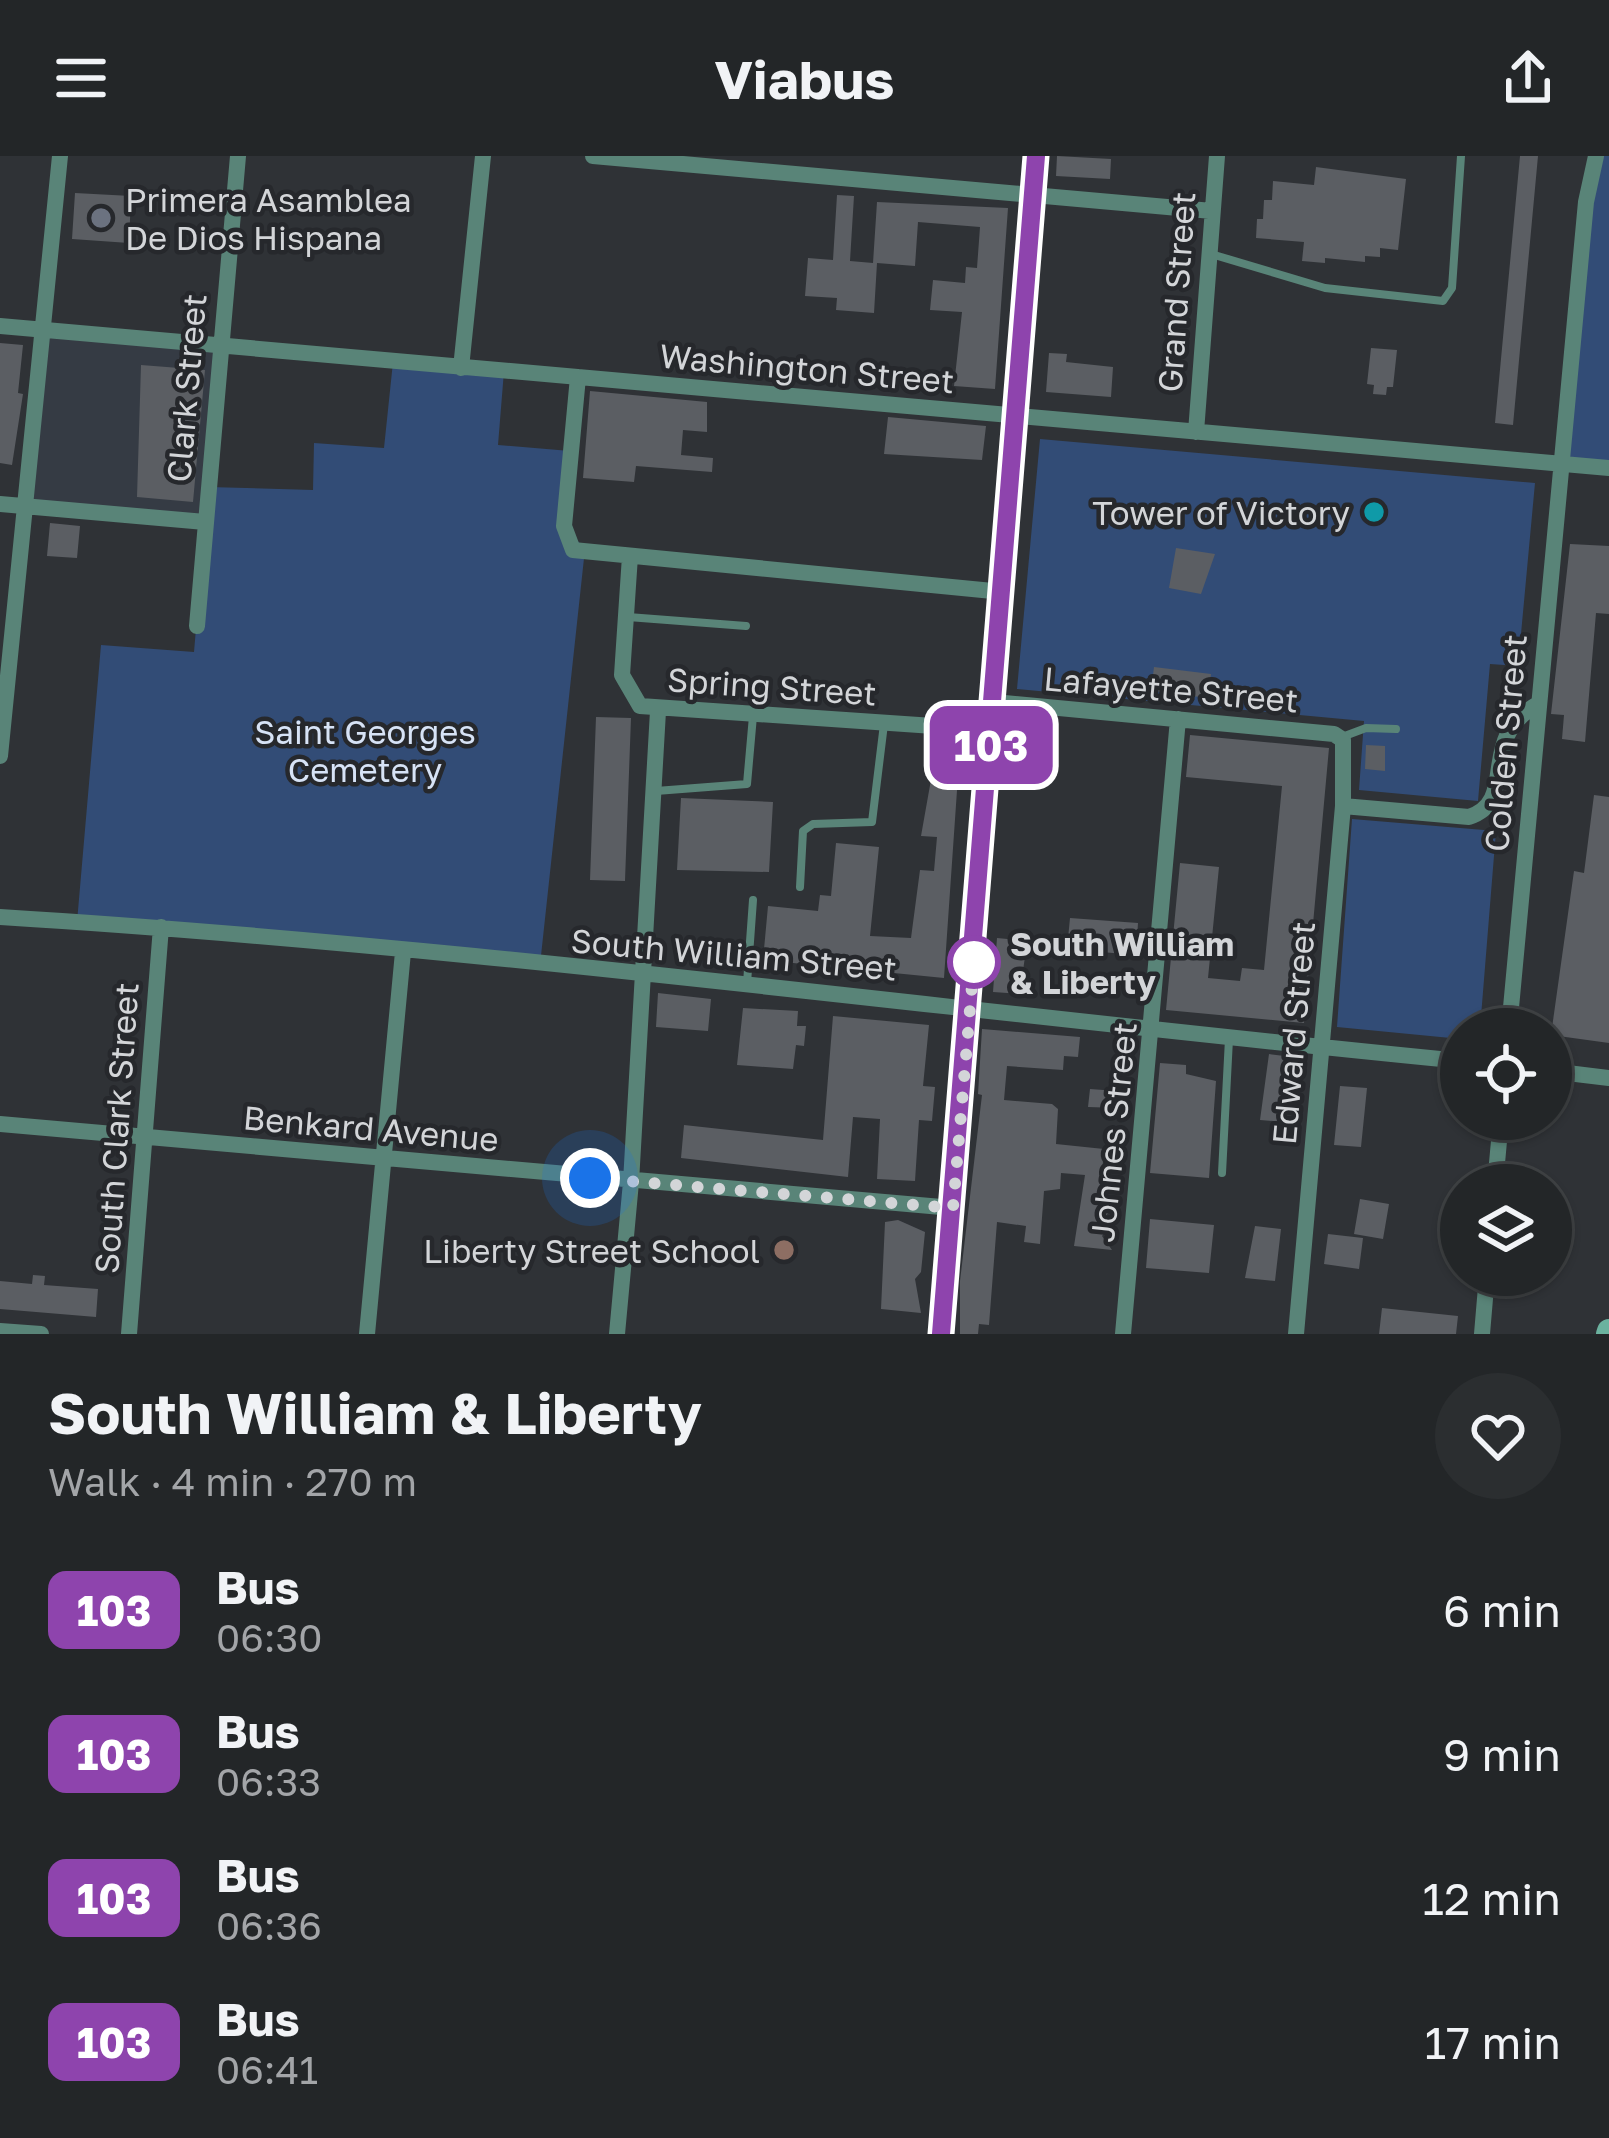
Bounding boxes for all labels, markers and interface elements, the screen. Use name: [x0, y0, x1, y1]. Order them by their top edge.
icon: menu: [48, 45, 114, 111]
icon: share: [1495, 45, 1561, 111]
text: Viabus: [714, 46, 895, 111]
place label: Primera Asamblea De Dios Hispana: [125, 180, 412, 257]
street label: Grand Street: [1150, 190, 1202, 394]
marker: Primera Asamblea De Dios Hispana: [88, 205, 114, 231]
street label: Clark Street: [158, 292, 214, 484]
street label: Washington Street: [658, 336, 956, 400]
place label: Tower of Victory: [1092, 493, 1350, 532]
marker: Tower of Victory: [1361, 499, 1387, 525]
street label: Colden Street: [1476, 633, 1534, 853]
street label: Lafayette Street: [1042, 658, 1300, 720]
street label: Spring Street: [666, 659, 878, 713]
line badge: 103: [922, 706, 1060, 784]
park label: Saint Georges Cemetery: [254, 712, 476, 789]
text: 103: [954, 720, 1028, 770]
street label: South William Street: [569, 920, 899, 988]
street label: Edward Street: [1264, 920, 1322, 1146]
place label: South William & Liberty: [1010, 924, 1234, 1001]
marker: South William & Liberty: [949, 937, 999, 987]
street label: South Clark Street: [86, 981, 146, 1275]
map controls: [1440, 1008, 1572, 1296]
button: locate: [1440, 1008, 1572, 1140]
street label: Johnes Street: [1082, 1020, 1144, 1244]
street label: Benkard Avenue: [242, 1097, 500, 1159]
your location: [560, 1148, 620, 1208]
button: layers: [1440, 1164, 1572, 1296]
place label: Liberty Street School: [423, 1231, 760, 1270]
marker: Liberty Street School: [771, 1237, 797, 1263]
button: heart: [1435, 1373, 1561, 1499]
text: South William & Liberty: [48, 1378, 702, 1447]
text: Walk · 4 min · 270 m: [48, 1458, 417, 1505]
text: Bus: [216, 1560, 300, 1614]
text: 6 min: [1443, 1583, 1561, 1637]
text: 103: [77, 1585, 151, 1635]
text: 06:30: [216, 1614, 322, 1661]
text: Bus: [216, 1704, 300, 1758]
text: 9 min: [1443, 1727, 1561, 1781]
text: 103: [77, 1729, 151, 1779]
text: 06:33: [216, 1758, 321, 1805]
text: Bus: [216, 1848, 300, 1902]
text: 12 min: [1422, 1871, 1561, 1925]
text: 103: [77, 1873, 151, 1923]
text: 06:36: [216, 1902, 322, 1949]
text: Bus: [216, 1992, 300, 2046]
text: 17 min: [1425, 2015, 1561, 2069]
text: 103: [77, 2017, 151, 2067]
text: 06:41: [216, 2046, 318, 2093]

